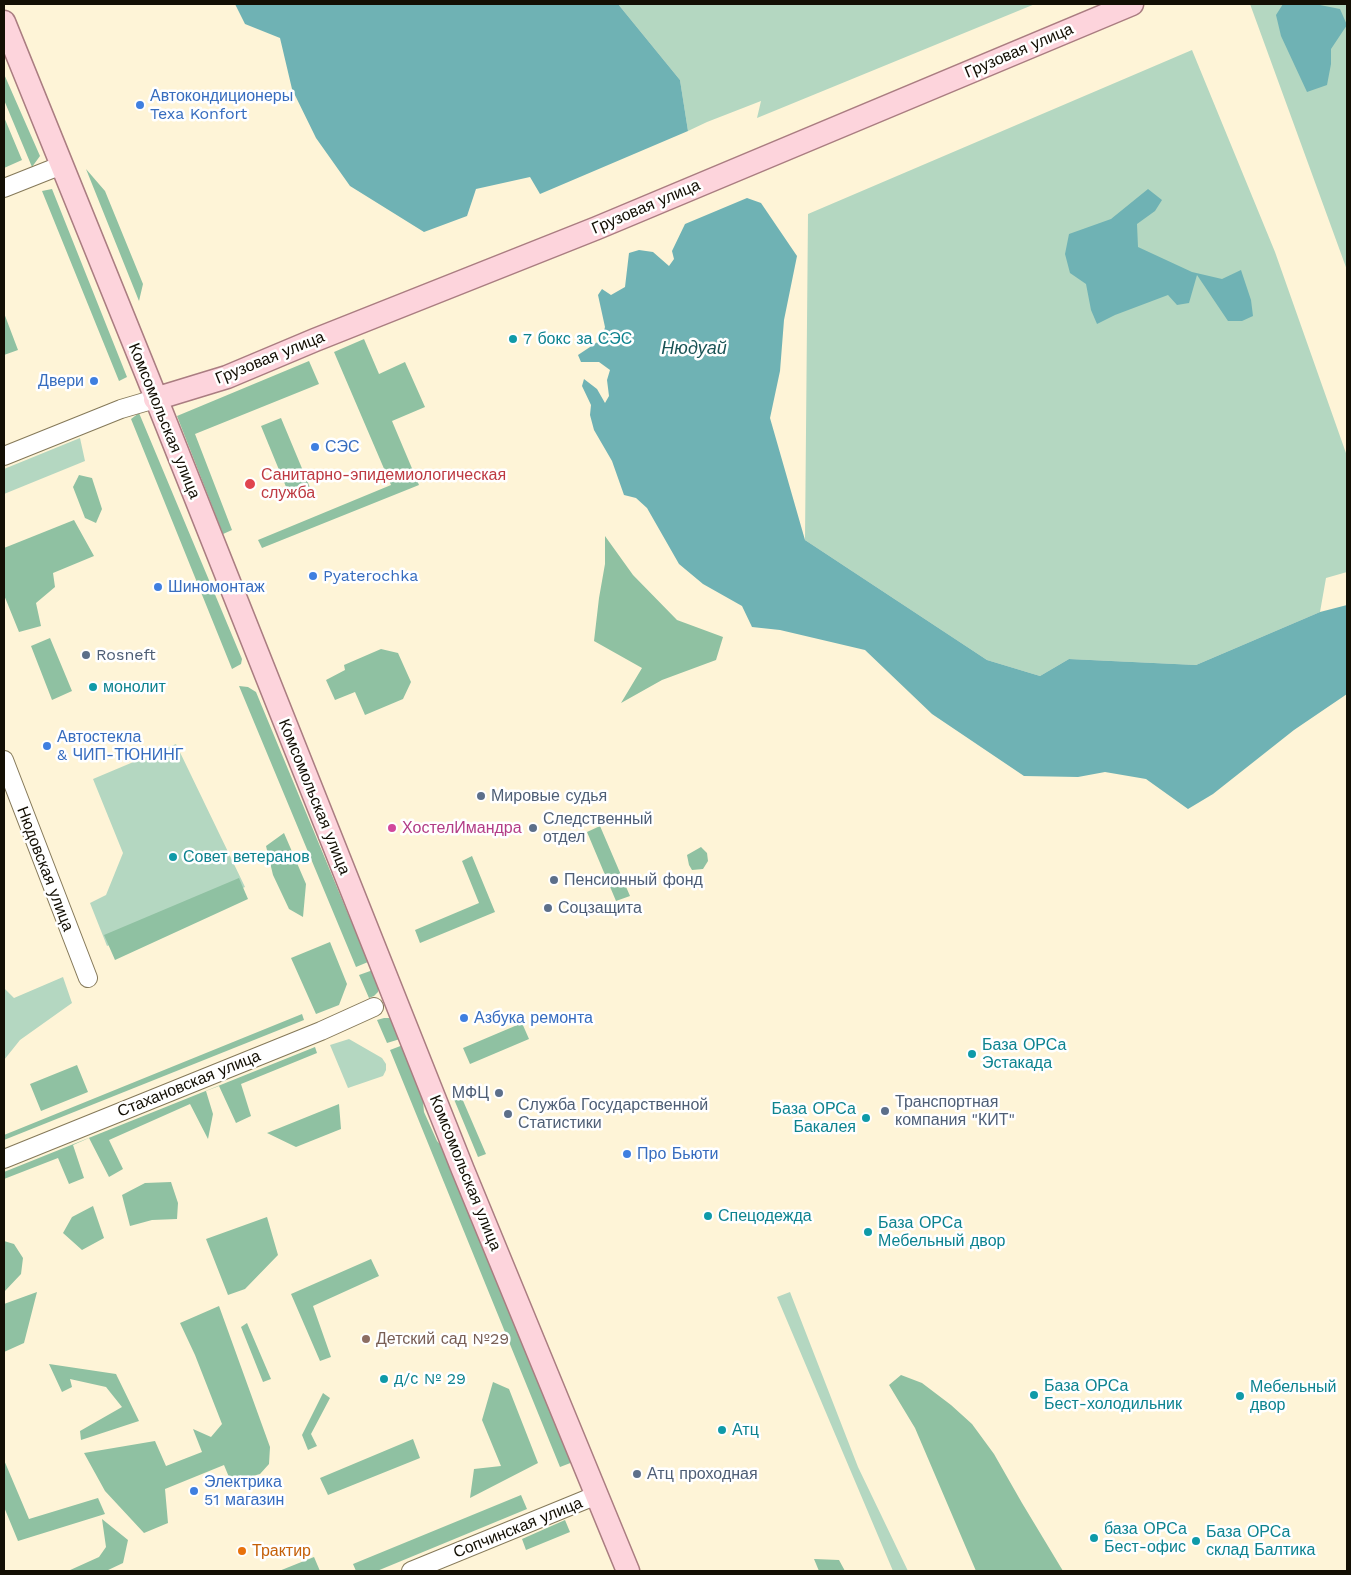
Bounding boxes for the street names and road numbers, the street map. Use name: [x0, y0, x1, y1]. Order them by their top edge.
street label: Грузовая улица: [962, 20, 1076, 82]
street label: Грузовая улица: [589, 176, 703, 238]
street label: Грузовая улица: [213, 327, 327, 389]
street label: Комсомольская улица: [124, 341, 204, 501]
street label: Комсомольская улица: [274, 717, 354, 877]
street label: Нюдовская улица: [12, 804, 78, 934]
street label: Стахановская улица: [115, 1046, 263, 1122]
street label: Комсомольская улица: [425, 1093, 505, 1253]
street label: Сопчинская улица: [451, 1493, 585, 1563]

